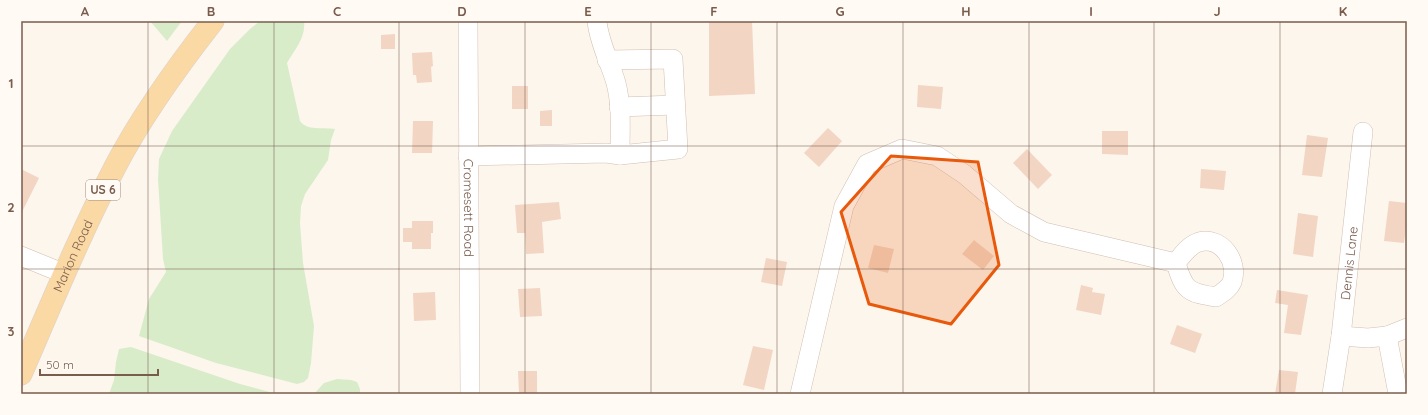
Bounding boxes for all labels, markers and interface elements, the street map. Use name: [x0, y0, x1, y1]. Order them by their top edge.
text: A: [81, 3, 90, 19]
text: B: [207, 3, 215, 19]
text: C: [333, 3, 341, 19]
text: D: [457, 3, 467, 19]
text: E: [584, 3, 592, 19]
text: F: [710, 3, 718, 19]
text: G: [835, 3, 845, 19]
text: H: [961, 3, 971, 19]
text: I: [1089, 3, 1093, 19]
text: J: [1213, 3, 1221, 19]
text: K: [1339, 3, 1348, 19]
text: 1: [8, 75, 14, 91]
street label: Cromesett Road: [461, 159, 477, 257]
road number: US 6: [86, 180, 120, 200]
text: 2: [7, 199, 15, 215]
street label: Marion Road: [49, 217, 96, 294]
street label: Dennis Lane: [1337, 225, 1361, 301]
text: 3: [8, 323, 15, 339]
scale bar: [40, 351, 158, 377]
text: 50 m: [46, 357, 74, 372]

